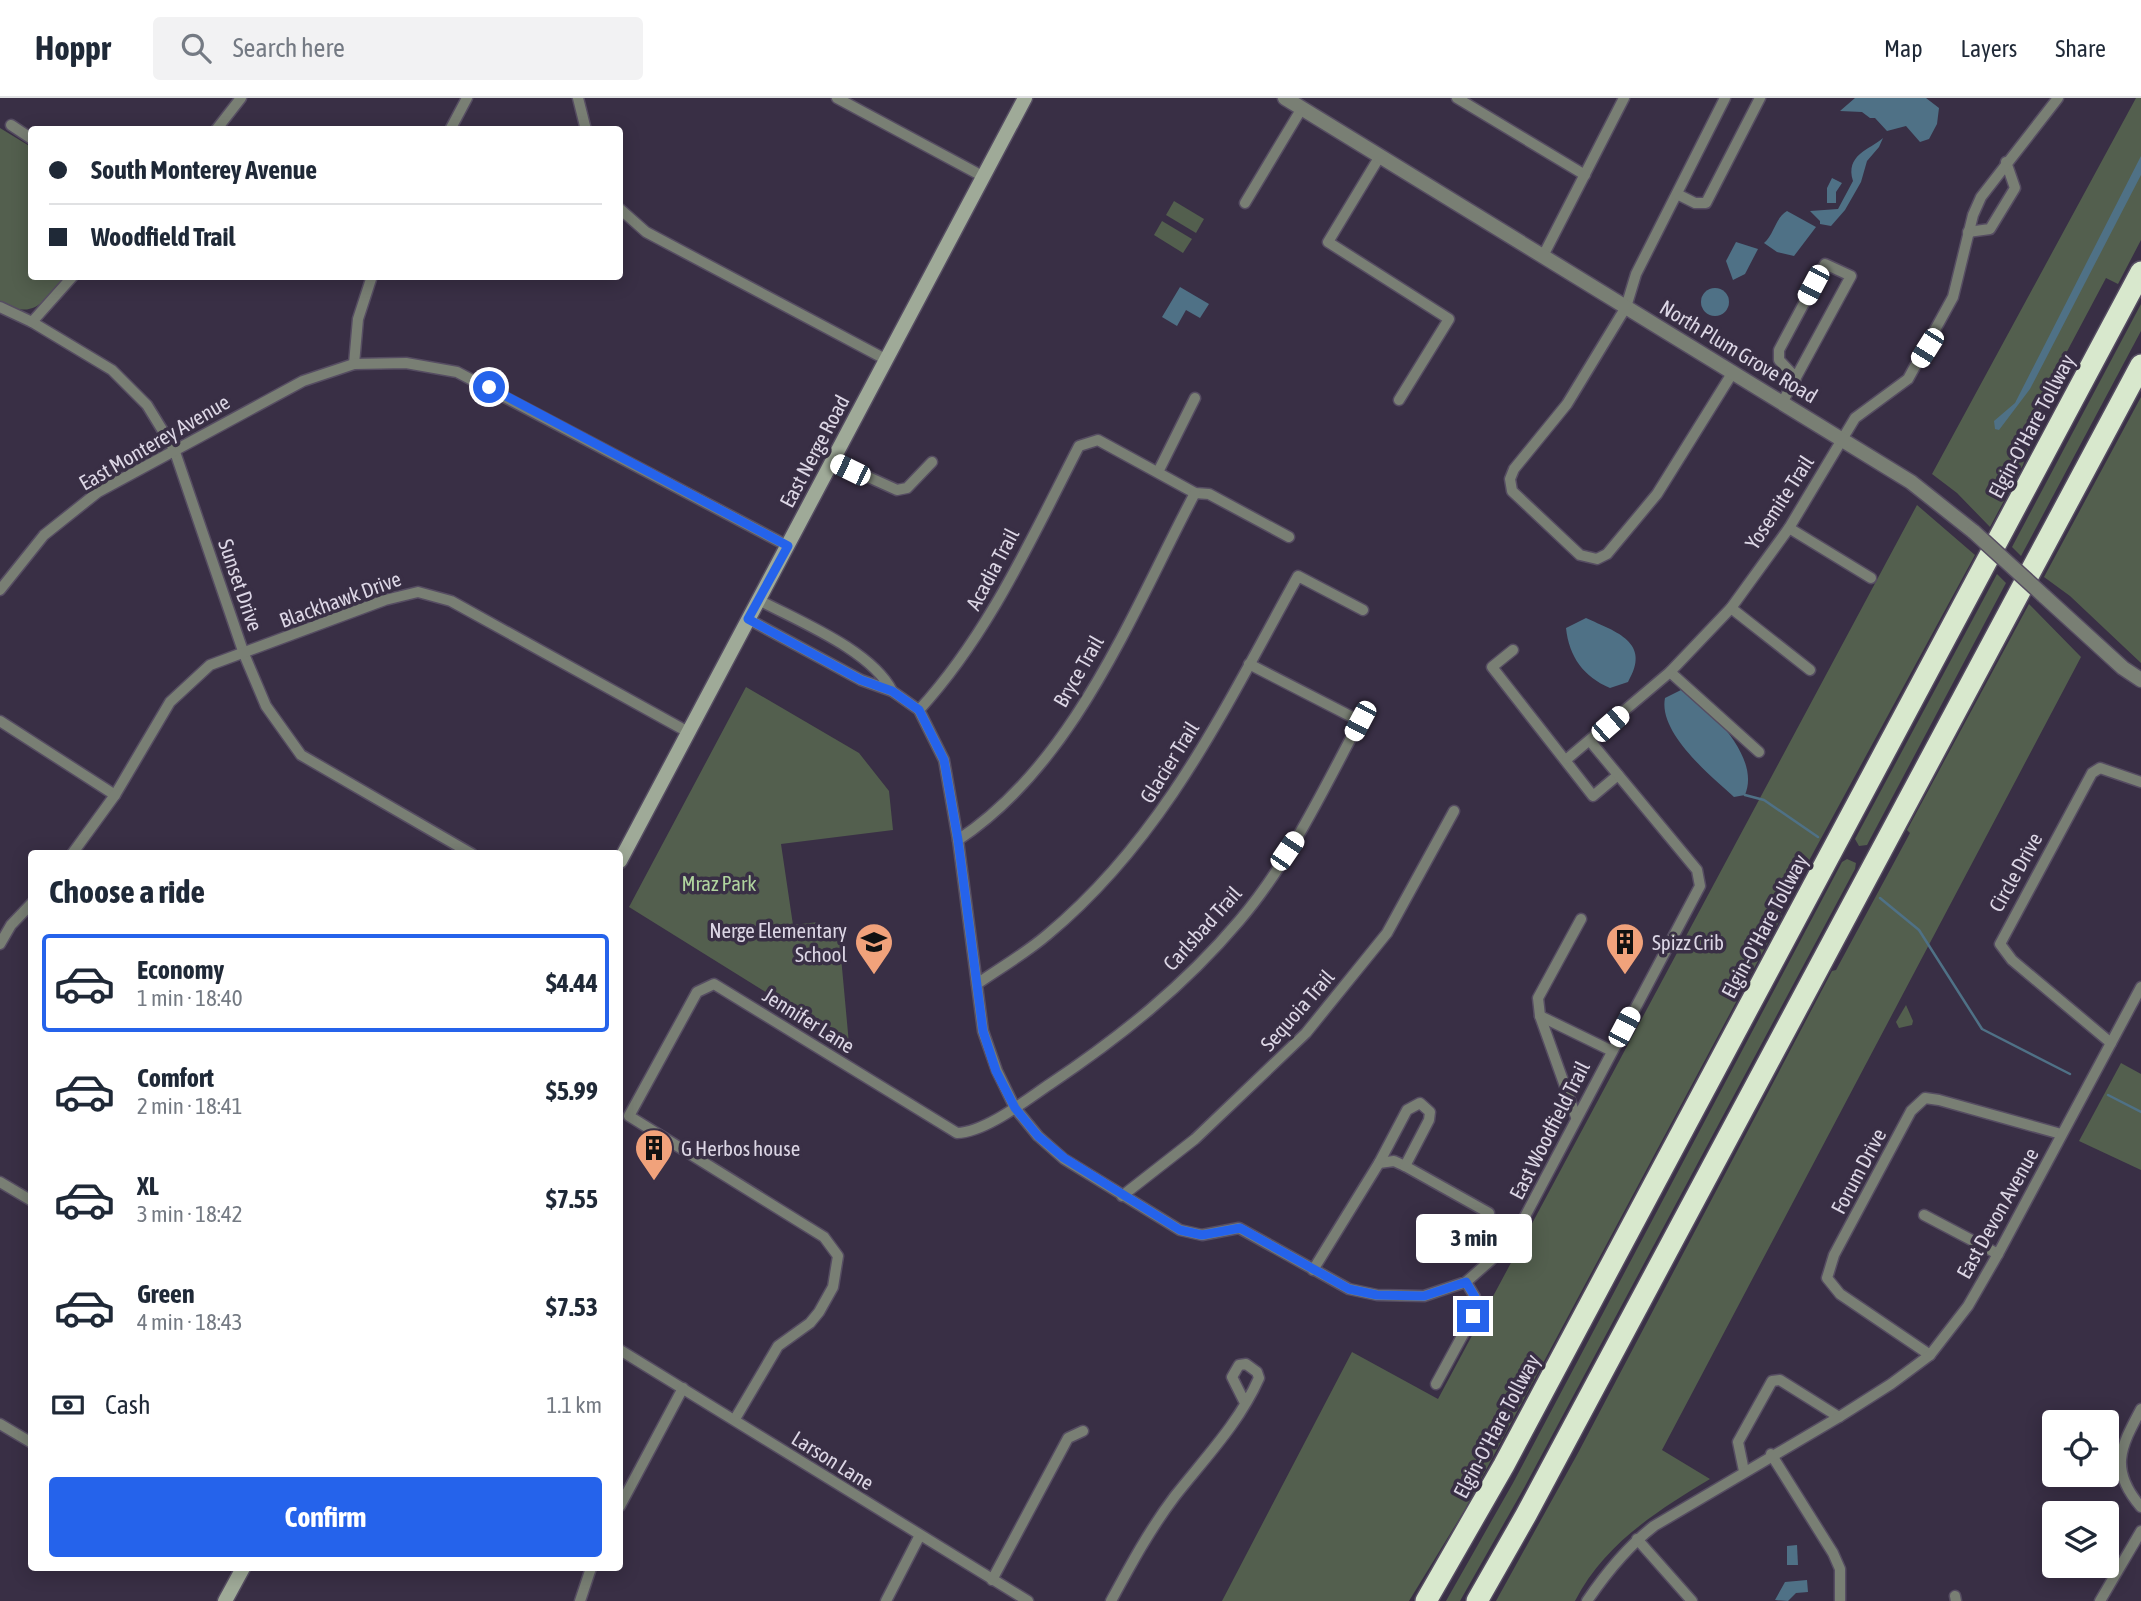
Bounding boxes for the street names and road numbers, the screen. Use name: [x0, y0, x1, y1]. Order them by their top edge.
street label: North Plum Grove Road: [1656, 295, 1822, 407]
street label: Elgin-O'Hare Tollway: [1983, 350, 2079, 502]
street label: East Monterey Avenue: [75, 389, 233, 495]
street label: East Nerge Road: [774, 391, 854, 511]
street label: Yosemite Trail: [1740, 450, 1818, 553]
street label: Acadia Trail: [960, 524, 1024, 614]
street label: Sunset Drive: [214, 536, 268, 634]
street label: Blackhawk Drive: [276, 566, 404, 632]
street label: Bryce Trail: [1048, 631, 1108, 711]
street label: Glacier Trail: [1135, 716, 1204, 807]
street label: Circle Drive: [1983, 828, 2047, 916]
street label: Elgin-O'Hare Tollway: [1716, 850, 1812, 1002]
street label: Carlsbad Trail: [1158, 881, 1246, 975]
street label: Sequoia Trail: [1255, 964, 1339, 1055]
street label: Jennifer Lane: [759, 982, 859, 1058]
street label: East Woodfield Trail: [1504, 1057, 1594, 1203]
street label: Forum Drive: [1826, 1124, 1890, 1218]
street label: East Devon Avenue: [1951, 1143, 2043, 1283]
street label: Elgin-O'Hare Tollway: [1448, 1350, 1544, 1502]
street label: Larson Lane: [788, 1425, 878, 1495]

